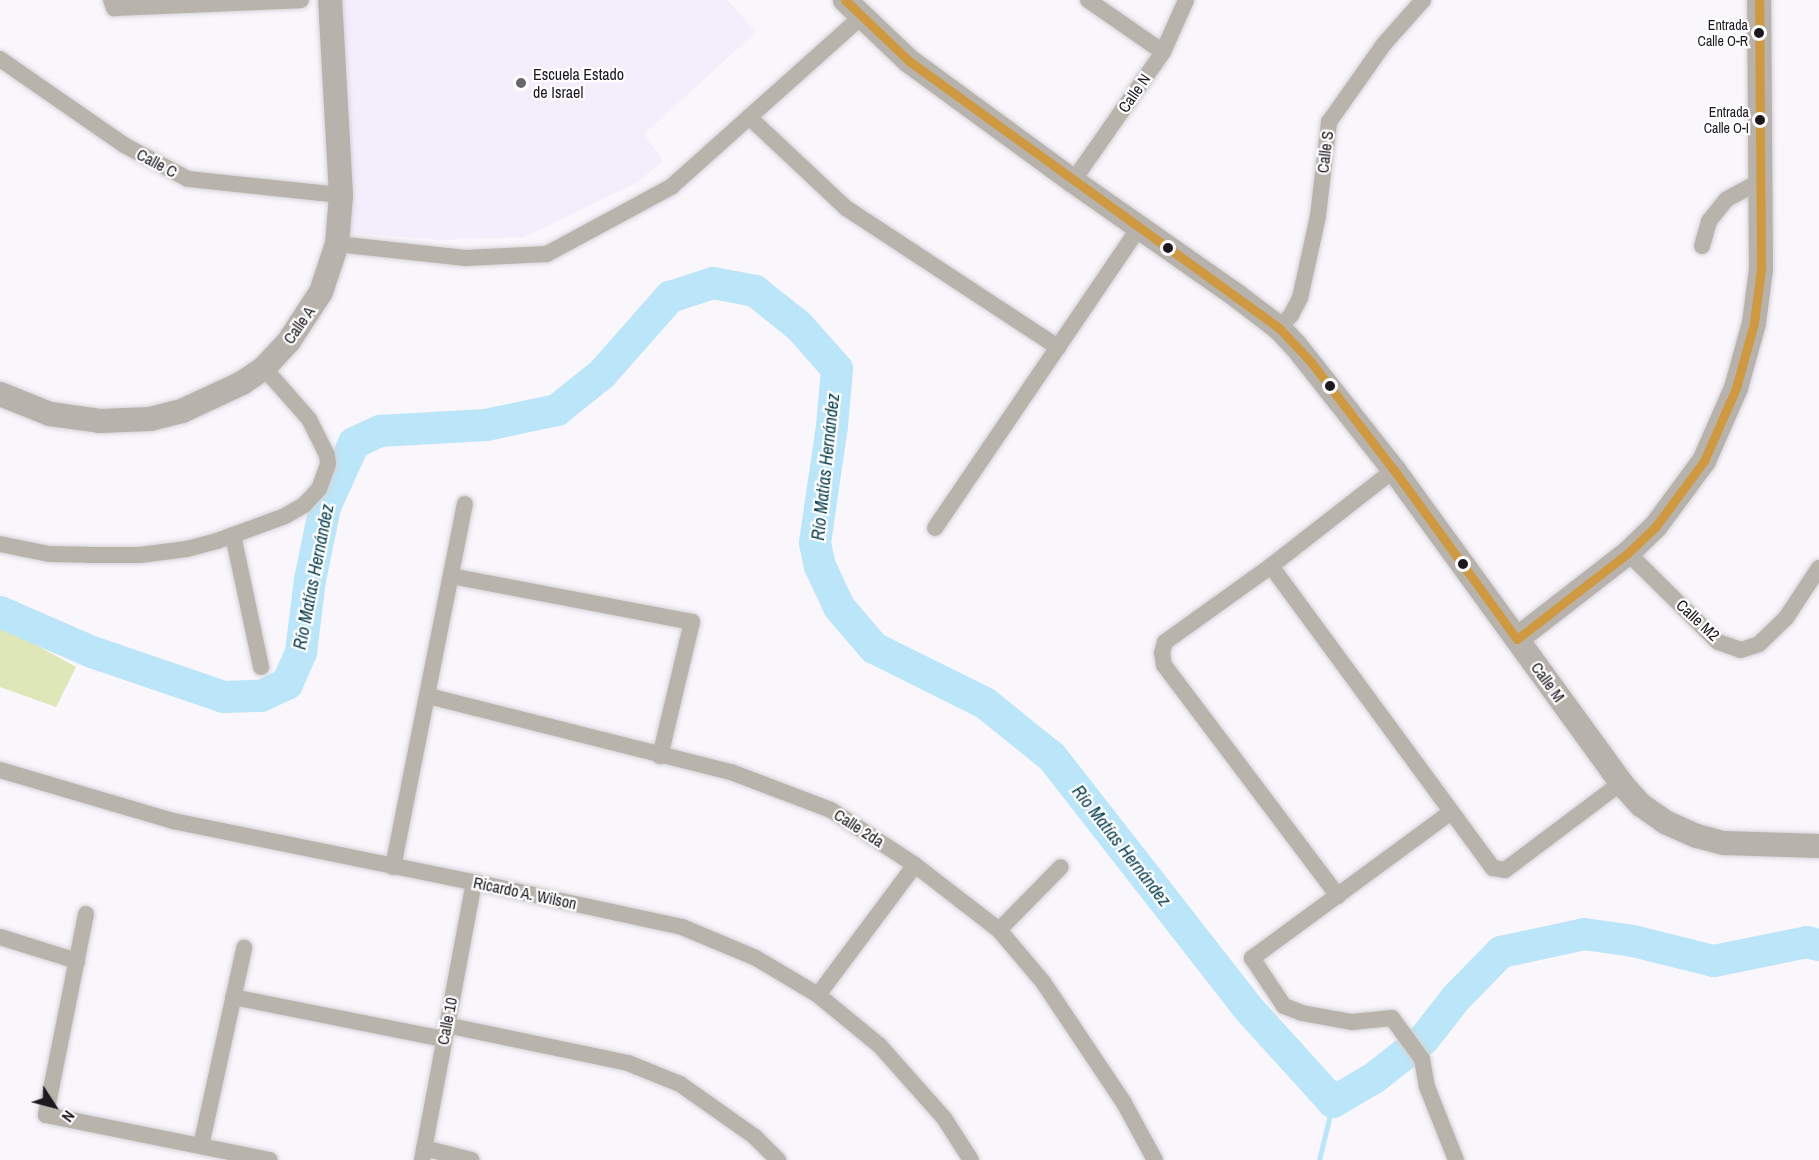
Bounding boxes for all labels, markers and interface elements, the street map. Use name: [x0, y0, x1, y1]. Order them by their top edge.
place label: Entrada Calle O-R: [1698, 17, 1748, 50]
marker: Entrada Calle O-R: [1753, 27, 1765, 39]
place label: Escuela Estado de Israel: [533, 64, 624, 102]
street label: Calle N: [1114, 70, 1154, 116]
marker: Escuela Estado de Israel: [514, 76, 528, 90]
place label: Entrada Calle O-I: [1704, 104, 1749, 136]
marker: Entrada Calle O-I: [1754, 114, 1766, 126]
street label: Calle S: [1313, 130, 1337, 174]
street label: Calle C: [134, 144, 180, 182]
unlabelled marker: [1162, 242, 1174, 254]
street label: Calle A: [279, 302, 319, 348]
unlabelled marker: [1324, 380, 1336, 392]
water label: Río Matías Hernández: [808, 392, 844, 542]
water label: Río Matías Hernández: [289, 502, 339, 652]
unlabelled marker: [1457, 558, 1469, 570]
street label: Calle M2: [1673, 595, 1723, 645]
street label: Calle M: [1527, 658, 1569, 706]
water label: Río Matías Hernández: [1067, 781, 1175, 911]
street label: Calle 2da: [831, 805, 887, 851]
street label: Ricardo A. Wilson: [471, 873, 579, 913]
street label: Calle 10: [433, 996, 461, 1046]
north arrow: [24, 1076, 84, 1136]
text: N: [57, 1106, 80, 1127]

